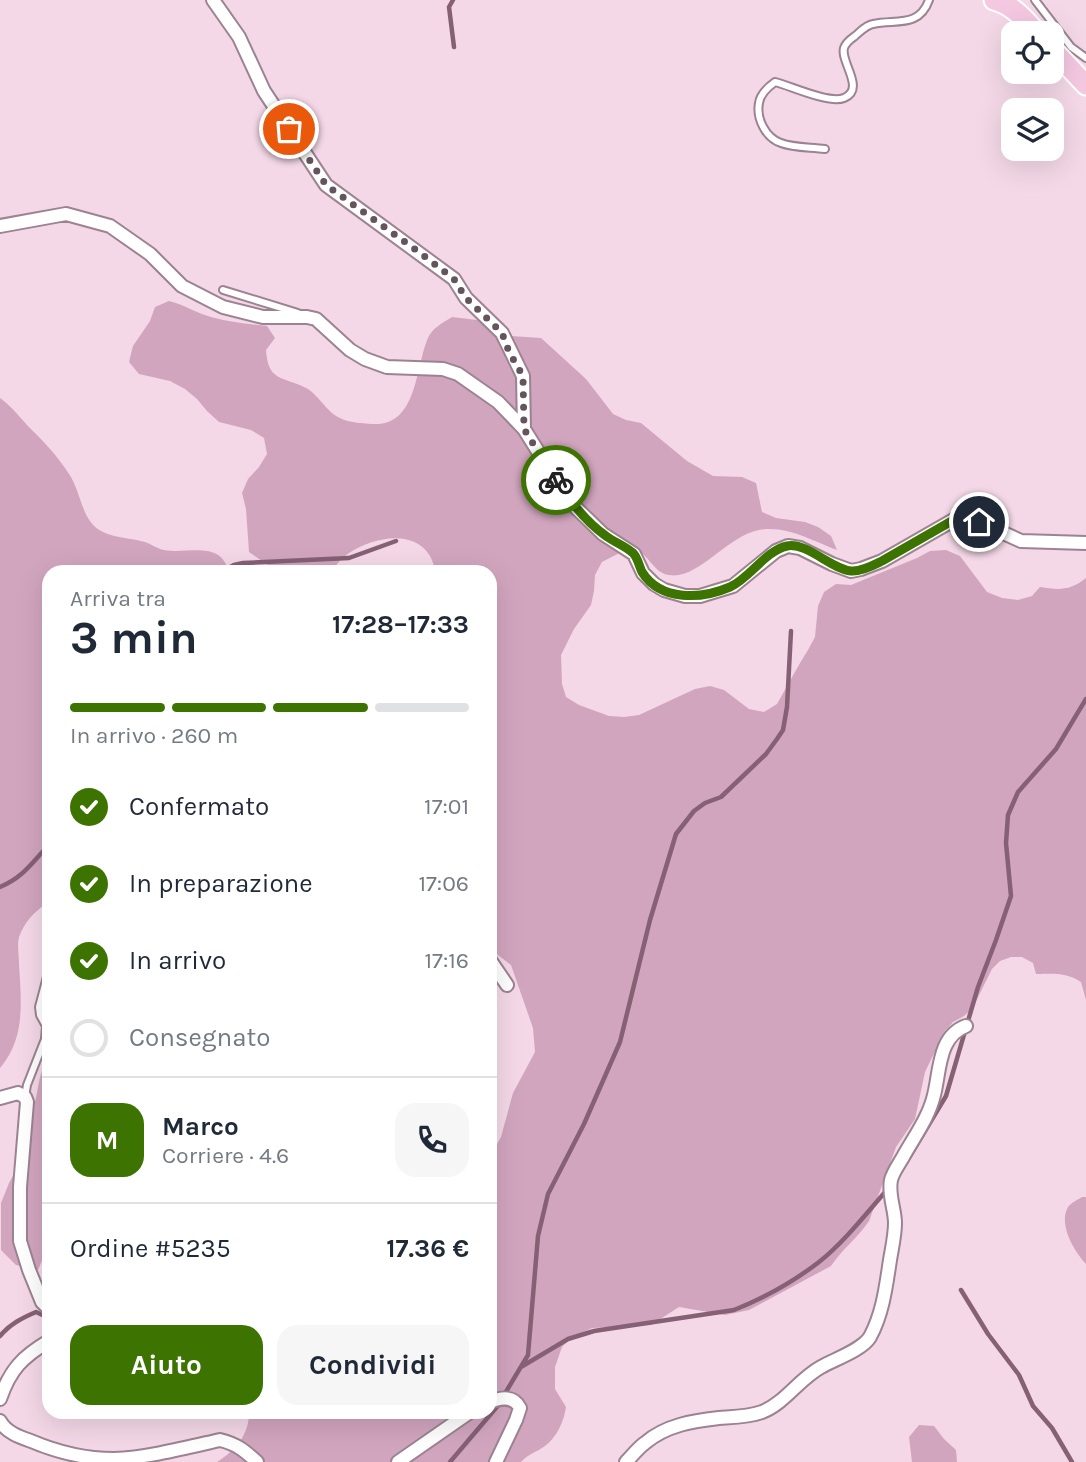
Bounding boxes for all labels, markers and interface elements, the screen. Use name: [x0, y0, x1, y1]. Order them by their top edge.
map controls: [1001, 21, 1064, 161]
button: locate: [1001, 21, 1064, 84]
button: layers: [1001, 98, 1064, 161]
pin: [259, 99, 319, 159]
icon: bag: [270, 110, 308, 148]
courier: [521, 445, 591, 515]
icon: bike: [537, 461, 575, 499]
pin: [949, 492, 1009, 552]
icon: home: [960, 503, 998, 541]
text: Arriva tra: [70, 585, 166, 612]
text: 17:28–17:33: [332, 609, 469, 640]
text: 3 min: [70, 611, 198, 665]
text: In arrivo · 260 m: [70, 722, 238, 749]
icon: check: [70, 788, 108, 826]
text: Confermato: [129, 791, 269, 822]
text: 17:01: [424, 793, 469, 820]
icon: check: [70, 865, 108, 903]
text: In preparazione: [129, 868, 313, 899]
text: 17:06: [418, 870, 469, 897]
icon: check: [70, 942, 108, 980]
text: In arrivo: [129, 945, 226, 976]
text: 17:16: [425, 947, 469, 974]
text: Consegnato: [129, 1022, 271, 1053]
button: phone: [395, 1103, 469, 1177]
text: Marco: [162, 1111, 239, 1142]
text: M: [96, 1125, 118, 1156]
text: Corriere · 4.6: [162, 1142, 289, 1169]
text: Ordine #5235: [70, 1233, 231, 1264]
text: 17.36 €: [386, 1233, 469, 1264]
button: Aiuto: [70, 1325, 263, 1405]
button: Condividi: [277, 1325, 469, 1405]

